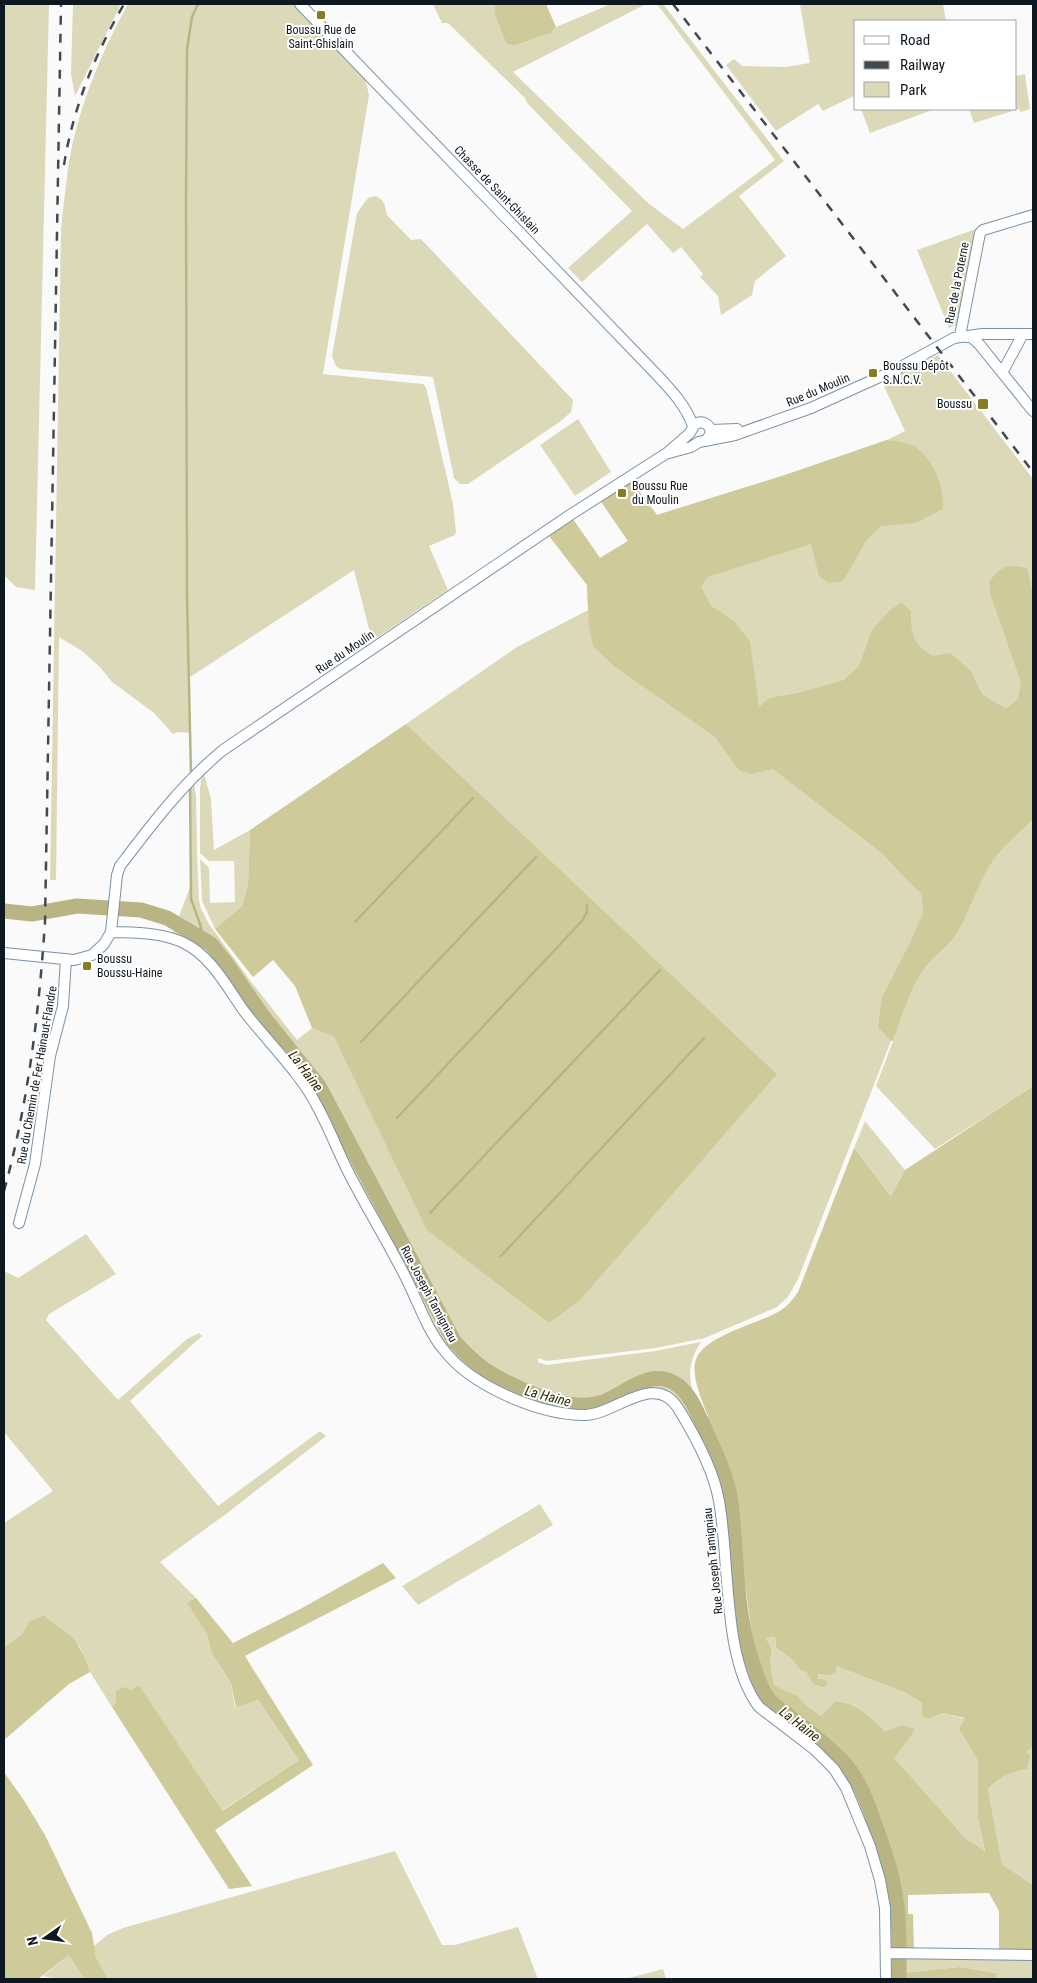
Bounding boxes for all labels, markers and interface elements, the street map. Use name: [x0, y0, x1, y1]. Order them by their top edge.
marker: Boussu Rue de Saint-Ghislain: [315, 9, 327, 21]
legend: [854, 20, 1017, 110]
place label: Boussu Rue de Saint-Ghislain: [286, 23, 356, 51]
text: Road: [900, 31, 930, 49]
text: Railway: [900, 56, 945, 74]
text: Park: [900, 81, 927, 99]
street label: Chasse de Saint-Ghislain: [451, 143, 543, 237]
street label: Rue de la Poterne: [942, 241, 972, 325]
place label: Boussu Dépôt S.N.C.V.: [883, 359, 949, 387]
marker: Boussu Dépôt S.N.C.V.: [867, 367, 879, 379]
street label: Rue du Moulin: [784, 370, 852, 410]
place label: Boussu: [937, 397, 972, 411]
marker: Boussu: [976, 397, 990, 411]
place label: Boussu Rue du Moulin: [632, 479, 688, 507]
marker: Boussu Rue du Moulin: [616, 487, 628, 499]
street label: Rue du Moulin: [313, 627, 377, 677]
place label: Boussu Boussu-Haine: [97, 952, 163, 980]
marker: Boussu Boussu-Haine: [81, 960, 93, 972]
street label: Rue du Chemin de Fer Hainaut-Flandre: [14, 984, 60, 1165]
water label: La Haine: [285, 1047, 327, 1095]
street label: Rue Joseph Tamigniau: [398, 1244, 460, 1345]
water label: La Haine: [523, 1382, 573, 1410]
street label: Rue Joseph Tamigniau: [700, 1507, 726, 1615]
water label: La Haine: [777, 1703, 823, 1745]
north arrow: [20, 1913, 70, 1963]
text: N: [24, 1935, 41, 1947]

